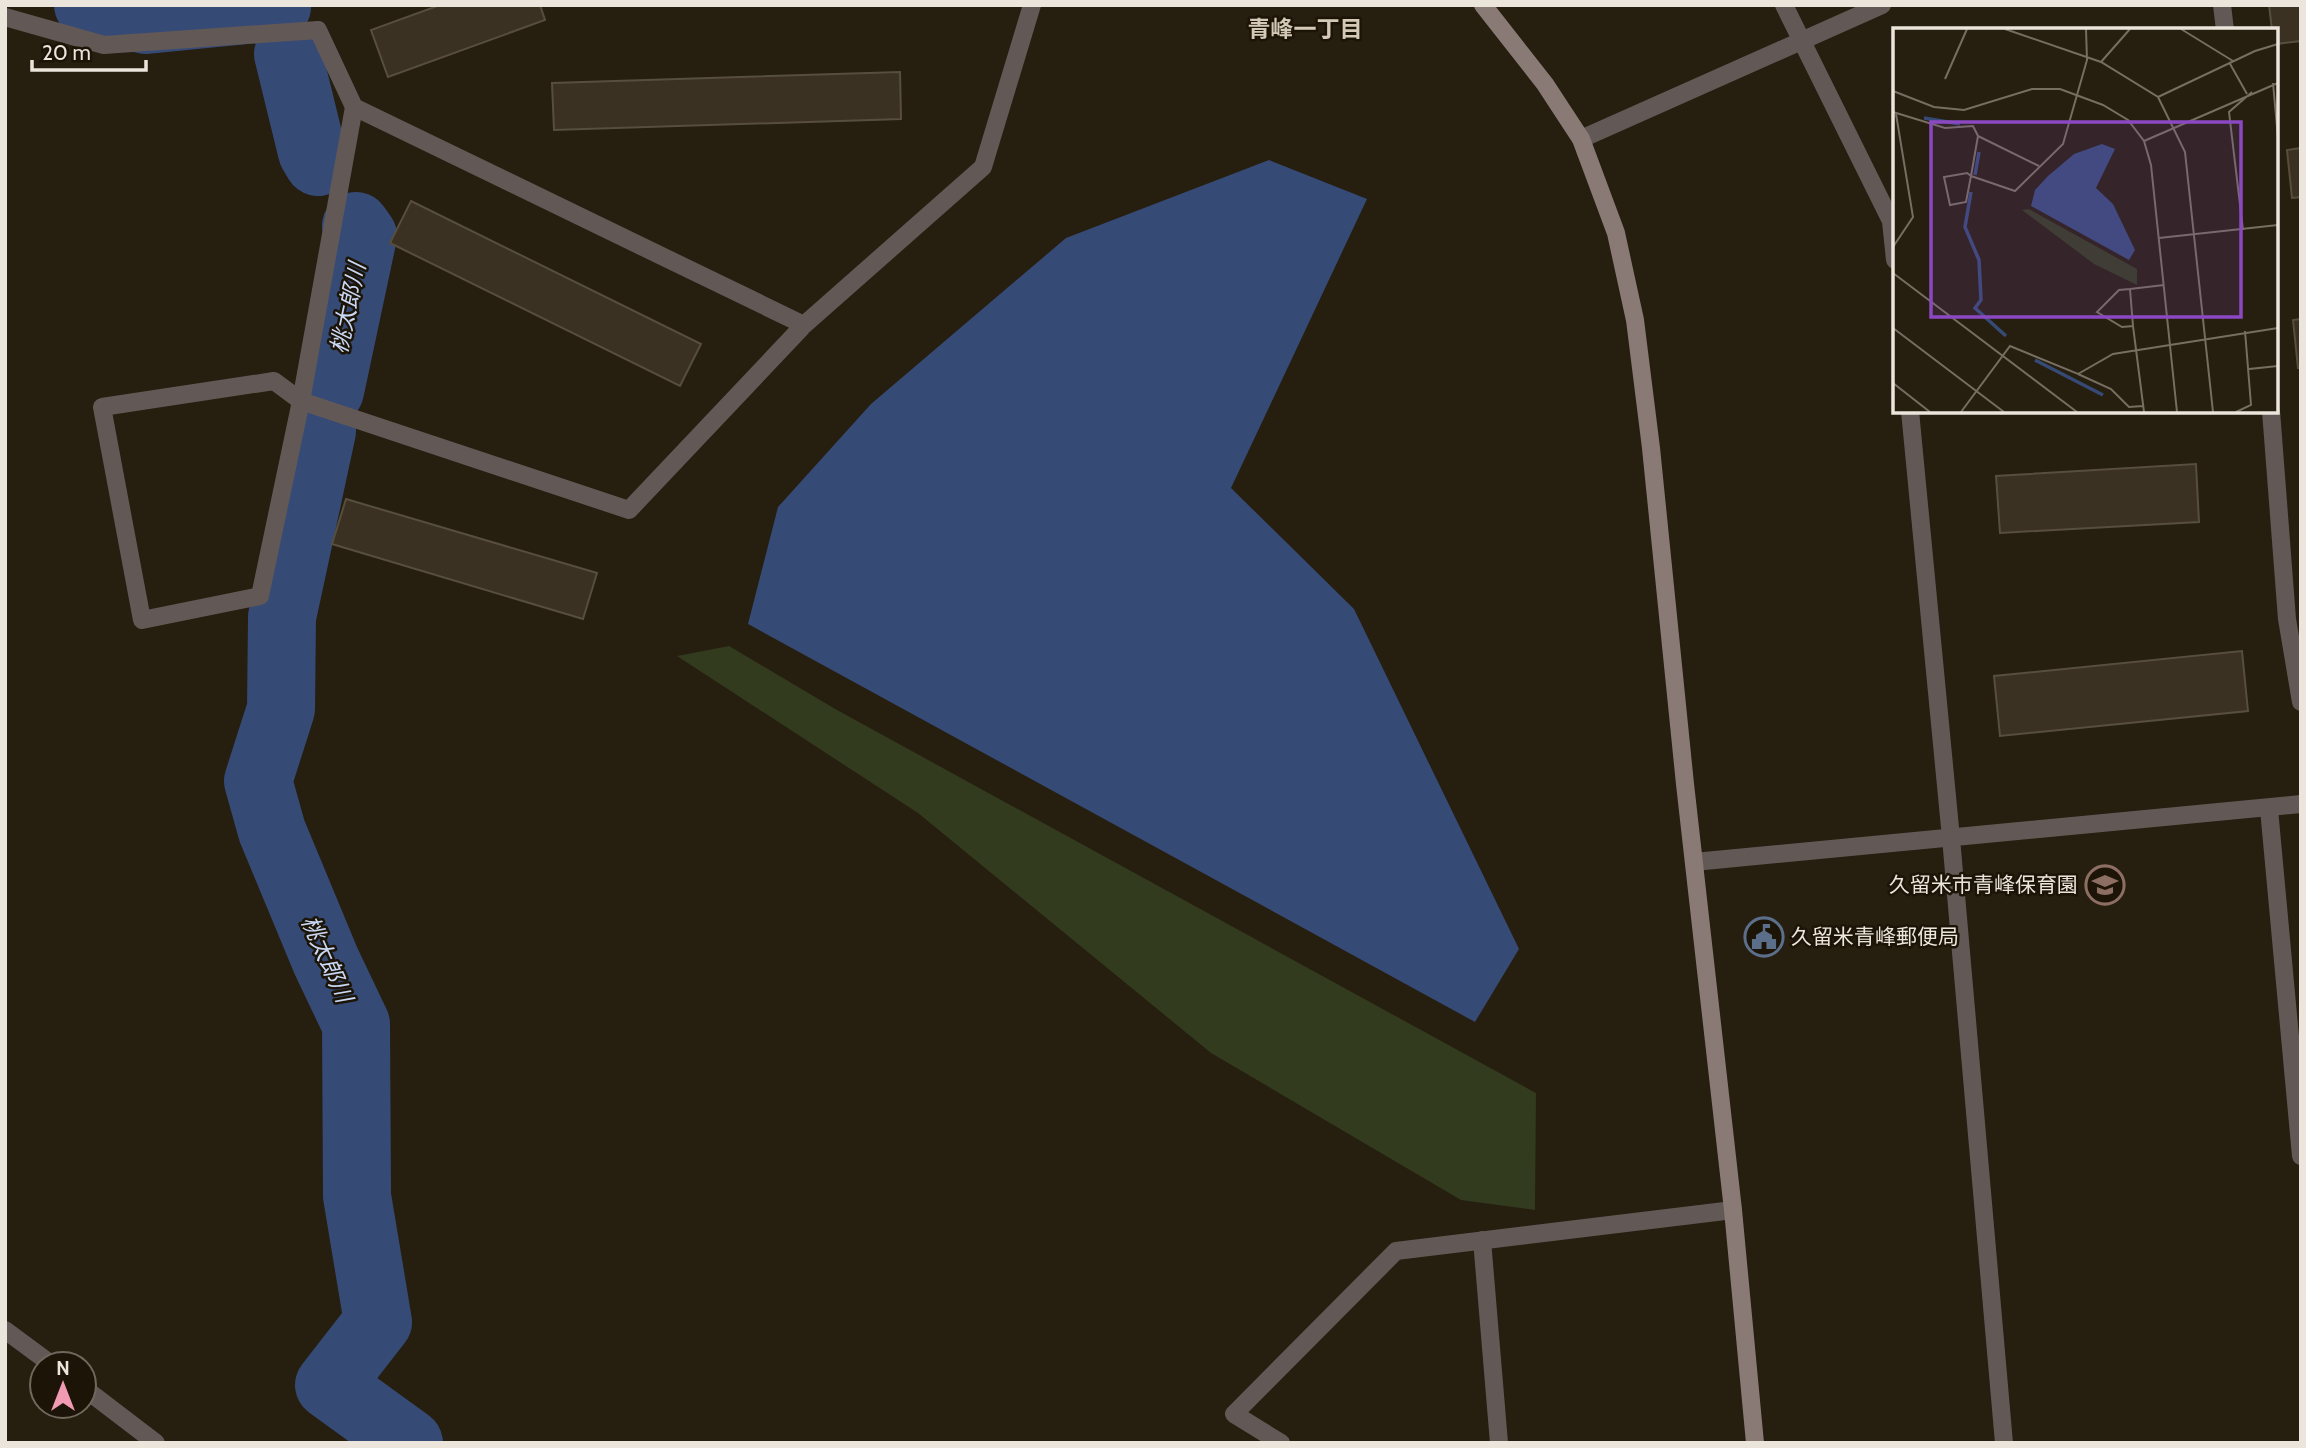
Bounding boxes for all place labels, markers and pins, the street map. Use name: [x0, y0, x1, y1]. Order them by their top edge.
school or university icon: 久留米市青峰保育園: [2084, 864, 2126, 906]
place label: 久留米市青峰保育園: [1889, 872, 2078, 897]
public building icon: 久留米青峰郵便局: [1743, 916, 1785, 958]
place label: 久留米青峰郵便局: [1791, 924, 1959, 949]

